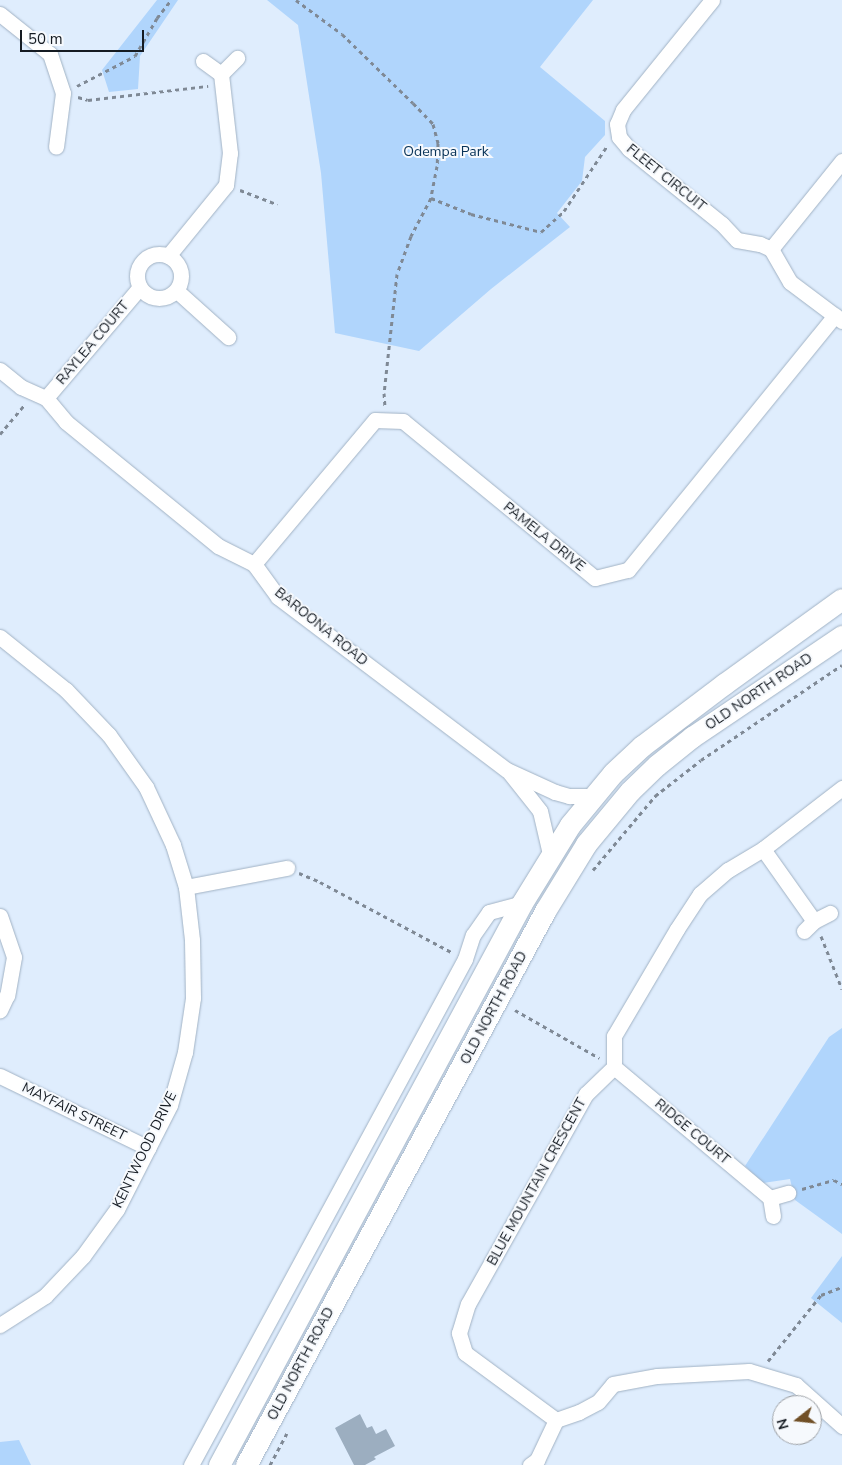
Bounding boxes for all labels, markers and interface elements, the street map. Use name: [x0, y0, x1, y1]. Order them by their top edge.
scale bar: [22, 20, 146, 52]
text: 50 m: [28, 29, 63, 49]
street label: FLEET CIRCUIT: [623, 141, 709, 215]
park label: Odempa Park: [403, 144, 489, 160]
street label: RAYLEA COURT: [53, 298, 133, 388]
street label: PAMELA DRIVE: [500, 499, 588, 575]
street label: BAROONA ROAD: [271, 584, 371, 670]
street label: OLD NORTH ROAD: [702, 650, 816, 734]
street label: OLD NORTH ROAD: [457, 949, 531, 1067]
street label: MAYFAIR STREET: [19, 1079, 129, 1145]
street label: KENTWOOD DRIVE: [109, 1089, 181, 1211]
street label: BLUE MOUNTAIN CRESCENT: [484, 1095, 590, 1269]
street label: RIDGE COURT: [651, 1096, 733, 1168]
street label: OLD NORTH ROAD: [264, 1305, 338, 1423]
north arrow: [772, 1395, 822, 1445]
text: N: [772, 1416, 794, 1432]

